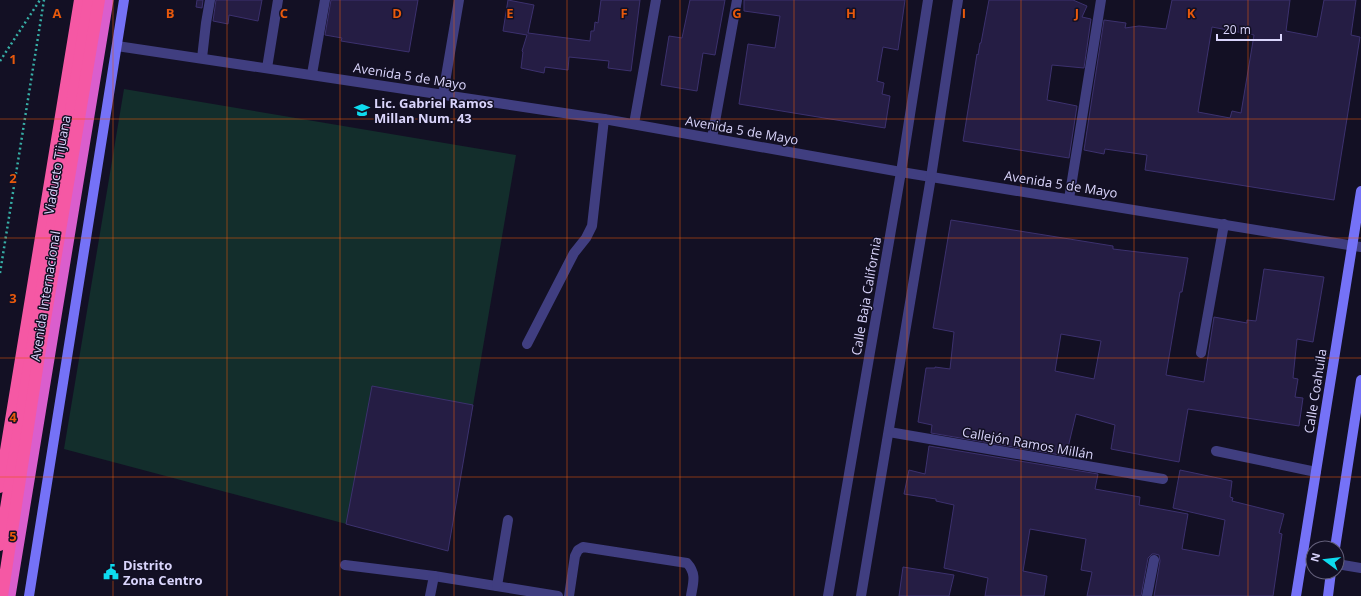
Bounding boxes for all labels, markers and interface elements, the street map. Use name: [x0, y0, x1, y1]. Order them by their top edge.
text: A: [53, 4, 62, 22]
text: B: [166, 4, 175, 22]
text: C: [280, 4, 288, 22]
text: D: [392, 4, 402, 22]
text: E: [506, 4, 514, 22]
text: F: [620, 4, 628, 22]
text: G: [732, 4, 742, 22]
text: H: [846, 4, 856, 22]
text: I: [962, 4, 966, 22]
text: J: [1074, 4, 1079, 22]
text: K: [1187, 4, 1196, 22]
scale bar: [1217, 16, 1281, 42]
text: 20 m: [1223, 21, 1251, 38]
text: 1: [9, 50, 17, 68]
street label: Avenida 5 de Mayo: [352, 58, 468, 94]
place label: Lic. Gabriel Ramos Millan Num. 43: [374, 94, 493, 127]
school or university icon: Lic. Gabriel Ramos Millan Num. 43: [353, 101, 371, 119]
street label: Avenida 5 de Mayo: [684, 111, 800, 149]
street label: Viaducto Tijuana: [39, 114, 75, 216]
street label: Avenida 5 de Mayo: [1003, 166, 1119, 202]
text: 2: [9, 169, 17, 187]
street label: Avenida Internacional: [26, 230, 64, 362]
street label: Calle Baja California: [847, 235, 885, 357]
text: 3: [9, 289, 17, 307]
street label: Calle Coahuila: [1299, 347, 1331, 435]
text: 4: [9, 408, 17, 426]
street label: Callejón Ramos Millán: [961, 423, 1095, 463]
text: 5: [9, 527, 17, 545]
north arrow: [1305, 540, 1345, 580]
text: N: [1306, 551, 1323, 564]
place label: Distrito Zona Centro: [123, 556, 202, 589]
public building icon: Distrito Zona Centro: [102, 563, 120, 581]

